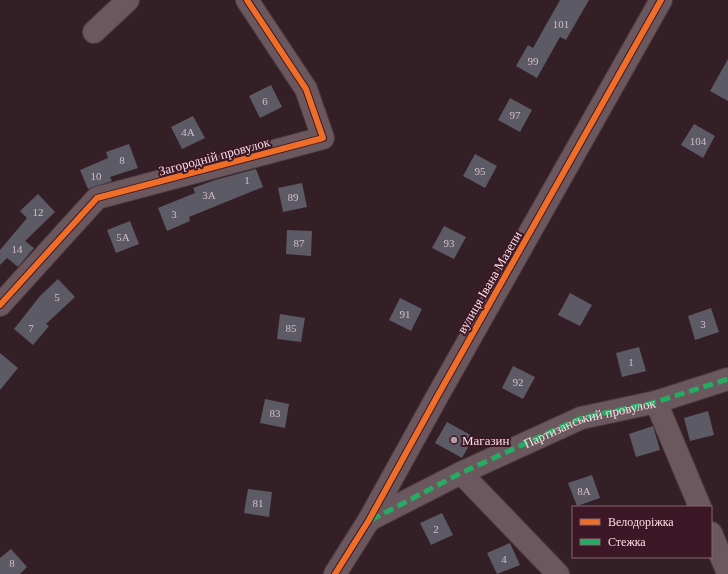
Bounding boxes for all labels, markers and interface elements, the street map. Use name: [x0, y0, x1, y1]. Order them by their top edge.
house number: 101: [553, 18, 569, 30]
house number: 99: [528, 55, 539, 67]
house number: 6: [262, 95, 268, 107]
house number: 97: [510, 109, 521, 121]
house number: 4А: [181, 126, 195, 138]
street label: Загородній провулок: [157, 134, 272, 179]
house number: 104: [690, 135, 707, 147]
house number: 8: [119, 154, 125, 166]
house number: 95: [475, 165, 486, 177]
house number: 10: [91, 170, 102, 182]
house number: 1: [244, 174, 250, 186]
house number: 3А: [202, 189, 216, 201]
house number: 89: [288, 191, 299, 203]
house number: 12: [33, 206, 44, 218]
house number: 3: [171, 208, 177, 220]
street label: вулиця Івана Мазепи: [454, 228, 525, 336]
house number: 5А: [116, 231, 130, 243]
house number: 87: [294, 237, 305, 249]
house number: 93: [444, 237, 455, 249]
house number: 14: [12, 243, 23, 255]
house number: 5: [54, 291, 60, 303]
house number: 91: [400, 308, 411, 320]
house number: 3: [700, 318, 706, 330]
house number: 7: [28, 322, 34, 334]
house number: 85: [286, 322, 297, 334]
house number: 1: [628, 356, 634, 368]
house number: 92: [513, 376, 524, 388]
street label: Партизанський провулок: [521, 395, 657, 451]
house number: 83: [270, 407, 281, 419]
place label: Магазин: [462, 433, 510, 448]
marker: Магазин: [449, 435, 459, 445]
house number: 8А: [577, 485, 591, 497]
house number: 81: [253, 497, 264, 509]
legend: [572, 506, 712, 558]
text: Велодоріжка: [608, 515, 674, 529]
house number: 2: [433, 523, 439, 535]
text: Стежка: [608, 535, 646, 549]
house number: 4: [501, 553, 507, 565]
house number: 8: [9, 557, 15, 569]

